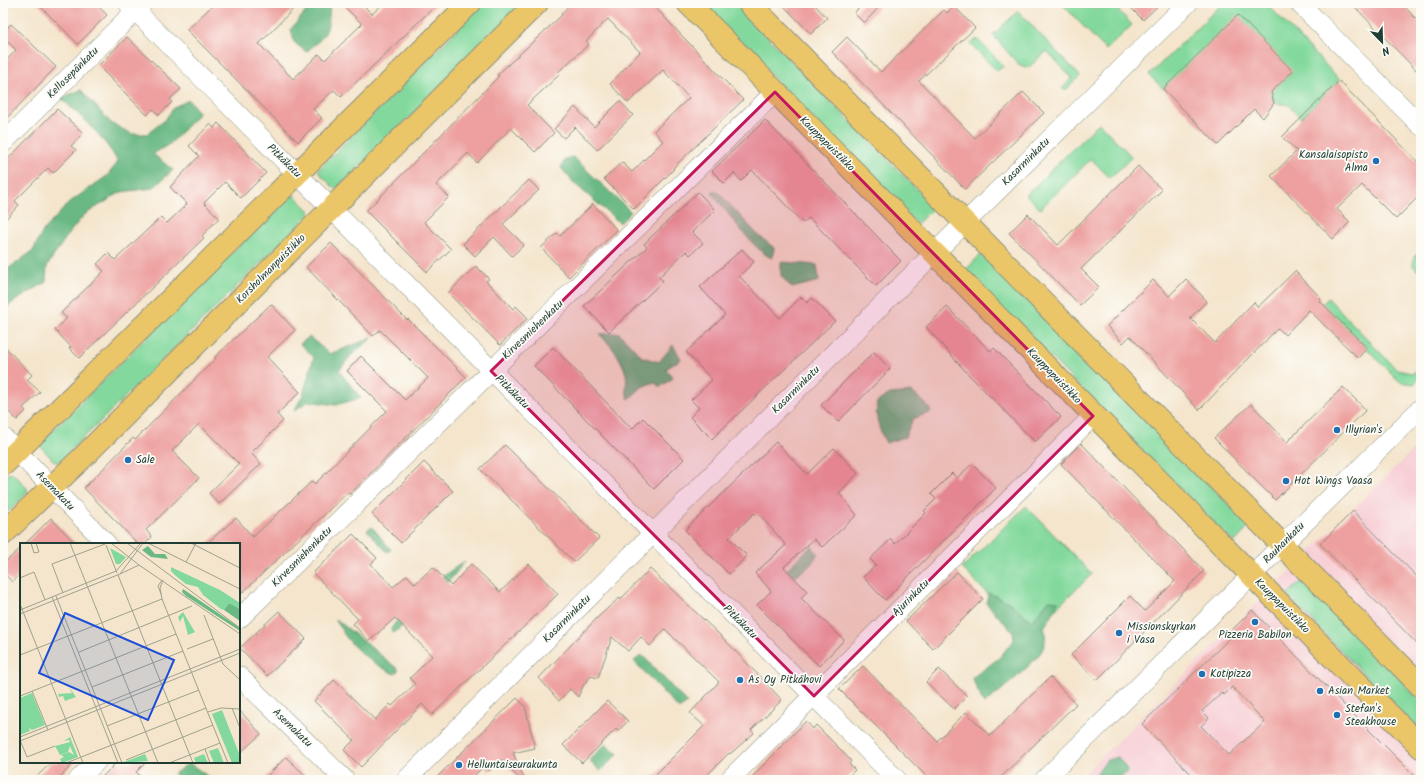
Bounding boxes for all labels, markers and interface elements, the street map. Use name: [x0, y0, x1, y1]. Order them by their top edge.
north arrow: [1362, 22, 1402, 62]
text: N: [1379, 41, 1392, 60]
street label: Kellosepänkatu: [43, 42, 104, 103]
street label: Kauppapuistikko: [795, 112, 859, 176]
street label: Kasarminkatu: [998, 133, 1055, 190]
street label: Pitkäkatu: [262, 139, 306, 183]
place label: Kansalaisopisto Alma: [1299, 146, 1368, 177]
marker: Kansalaisopisto Alma: [1371, 156, 1381, 166]
street label: Korsholmanpuistikko: [232, 230, 310, 308]
street label: Kirvesmiehenkatu: [498, 295, 569, 364]
street label: Kauppapuistikko: [1022, 344, 1086, 408]
street label: Kasarminkatu: [768, 361, 825, 418]
street label: Pitkäkatu: [490, 370, 534, 414]
place label: Illyrian's: [1345, 421, 1383, 439]
marker: Illyrian's: [1332, 425, 1342, 435]
place label: Sale: [136, 451, 155, 469]
marker: Sale: [123, 455, 133, 465]
street label: Asemakatu: [31, 467, 79, 516]
place label: Hot Wings Vaasa: [1294, 472, 1372, 490]
marker: Hot Wings Vaasa: [1281, 476, 1291, 486]
street label: Rauhankatu: [1259, 517, 1310, 568]
street label: Kirvesmiehenkatu: [267, 522, 337, 592]
inset map: [20, 543, 240, 763]
street label: Kauppapuistikko: [1250, 574, 1314, 638]
street label: Ajurinkatu: [888, 575, 934, 621]
street label: Kasarminkatu: [539, 590, 596, 647]
street label: Pitkäkatu: [718, 600, 762, 644]
marker: Pizzeria Babilon: [1250, 617, 1260, 627]
place label: Missionskyrkan i Vasa: [1127, 618, 1196, 649]
place label: Pizzeria Babilon: [1218, 626, 1292, 644]
marker: Missionskyrkan i Vasa: [1114, 628, 1124, 638]
place label: Kotipizza: [1210, 665, 1251, 683]
marker: Kotipizza: [1197, 669, 1207, 679]
place label: As Oy Pitkähovi: [748, 671, 822, 689]
marker: As Oy Pitkähovi: [735, 675, 745, 685]
place label: Asian Market: [1328, 682, 1390, 700]
marker: Asian Market: [1315, 686, 1325, 696]
place label: Stefan's Steakhouse: [1345, 700, 1396, 731]
street label: Asemakatu: [268, 704, 317, 752]
marker: Stefan's Steakhouse: [1332, 710, 1342, 720]
place label: Helluntaiseurakunta: [467, 756, 557, 774]
marker: Helluntaiseurakunta: [454, 760, 464, 770]

